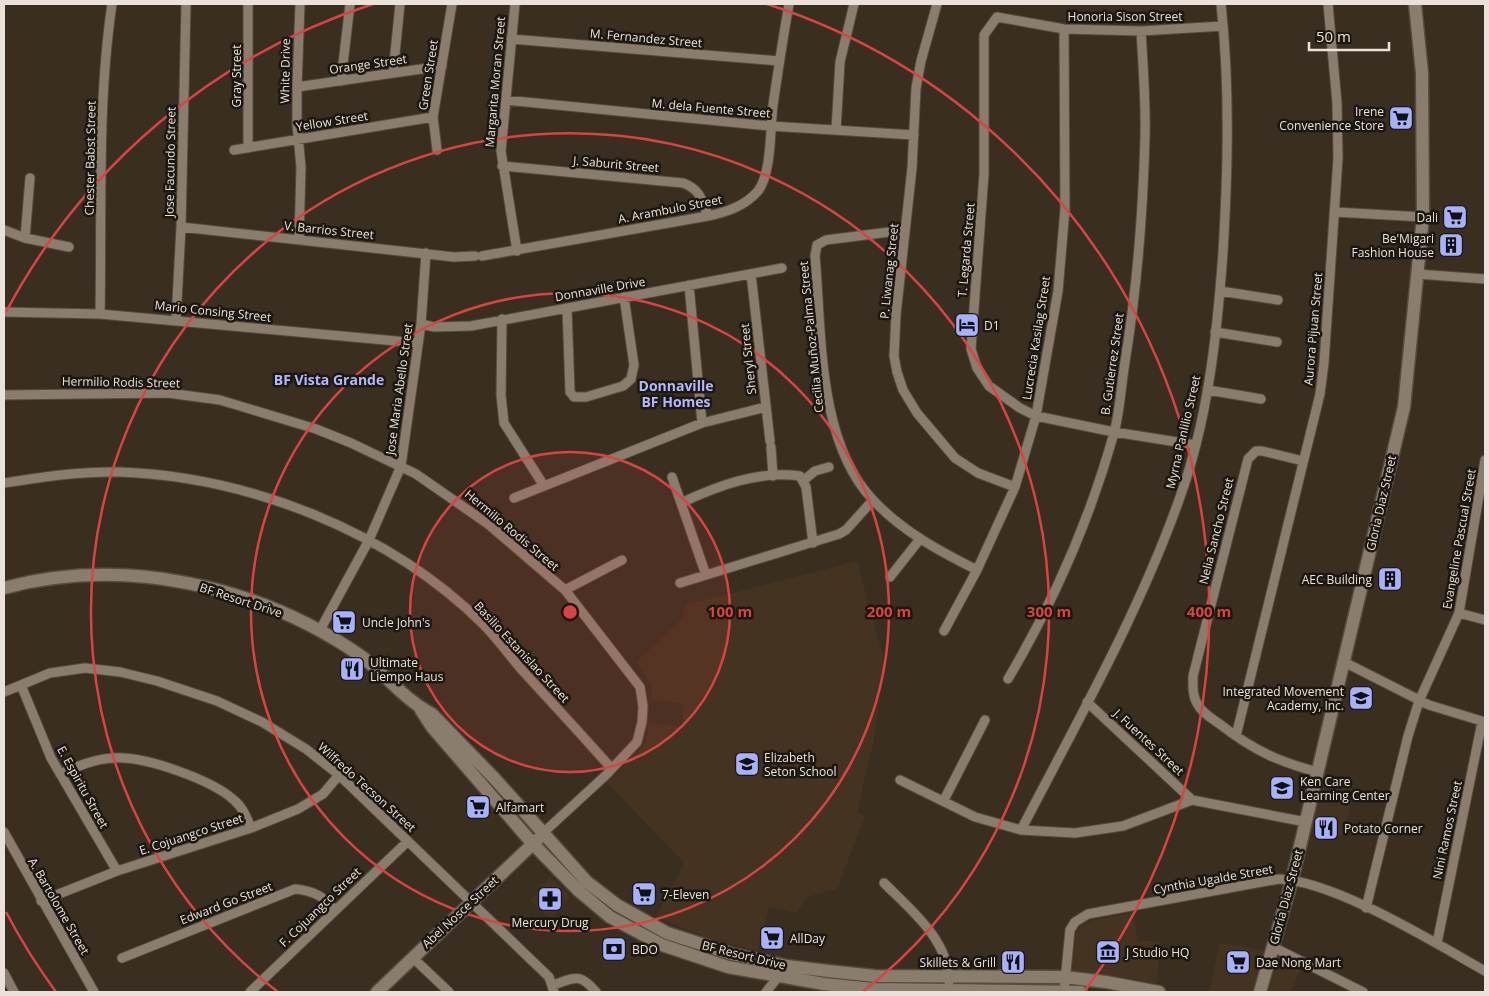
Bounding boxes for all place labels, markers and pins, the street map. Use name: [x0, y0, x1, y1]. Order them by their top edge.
place label: Irene Convenience Store: [1279, 103, 1384, 134]
supermarket icon: Irene Convenience Store: [1388, 105, 1414, 131]
supermarket icon: Dali: [1442, 204, 1468, 230]
place label: Dali: [1417, 209, 1438, 226]
place label: Be'Migari Fashion House: [1351, 230, 1434, 261]
building icon: Be'Migari Fashion House: [1438, 232, 1464, 258]
hotel icon: D1: [954, 312, 980, 338]
place label: D1: [984, 317, 1000, 334]
building icon: AEC Building: [1377, 566, 1403, 592]
place label: AEC Building: [1302, 571, 1372, 588]
centre of rings: [561, 603, 579, 621]
supermarket icon: Uncle John's: [331, 609, 357, 635]
place label: Uncle John's: [362, 614, 431, 631]
place label: Ultimate Liempo Haus: [370, 654, 444, 685]
restaurant icon: Ultimate Liempo Haus: [339, 656, 365, 682]
place label: Integrated Movement Academy, Inc.: [1222, 683, 1344, 714]
school or university icon: Integrated Movement Academy, Inc.: [1348, 685, 1374, 711]
place label: Elizabeth Seton School: [764, 749, 836, 780]
school or university icon: Elizabeth Seton School: [734, 751, 760, 777]
place label: Ken Care Learning Center: [1300, 773, 1390, 804]
school or university icon: Ken Care Learning Center: [1269, 775, 1295, 801]
supermarket icon: Alfamart: [465, 794, 491, 820]
place label: Alfamart: [496, 799, 544, 816]
restaurant icon: Potato Corner: [1313, 815, 1339, 841]
place label: Potato Corner: [1344, 820, 1423, 837]
supermarket icon: 7-Eleven: [631, 881, 657, 907]
pharmacy icon: Mercury Drug: [537, 886, 563, 912]
place label: 7-Eleven: [662, 886, 709, 903]
place label: Mercury Drug: [511, 914, 589, 931]
supermarket icon: AllDay: [759, 925, 785, 951]
place label: AllDay: [790, 930, 826, 947]
bank icon: BDO: [601, 936, 627, 962]
museum icon: J Studio HQ: [1095, 939, 1121, 965]
place label: BDO: [632, 941, 658, 958]
place label: J Studio HQ: [1125, 944, 1189, 961]
restaurant icon: Skillets & Grill: [1000, 949, 1026, 975]
supermarket icon: Dae Nong Mart: [1225, 949, 1251, 975]
place label: Skillets & Grill: [920, 954, 996, 971]
place label: Dae Nong Mart: [1256, 954, 1341, 971]

